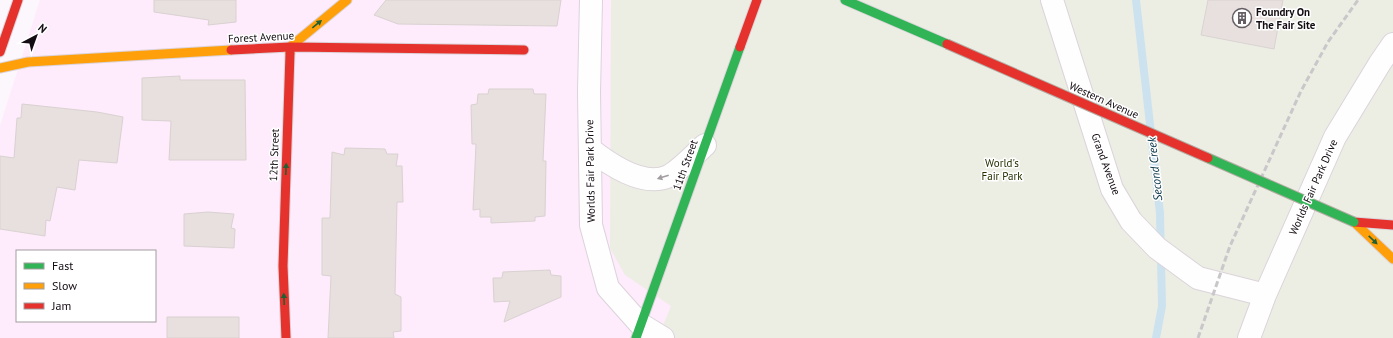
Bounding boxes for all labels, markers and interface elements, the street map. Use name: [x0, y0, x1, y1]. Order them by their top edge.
place label: Foundry On The Fair Site: [1256, 5, 1316, 32]
building icon: Foundry On The Fair Site: [1231, 7, 1253, 29]
north arrow: [16, 16, 56, 56]
one-way arrow: [312, 20, 323, 29]
text: N: [35, 21, 50, 36]
street label: Forest Avenue: [228, 28, 295, 46]
street label: Western Avenue: [1067, 78, 1141, 122]
street label: Worlds Fair Park Drive: [582, 119, 598, 223]
street label: 12th Street: [266, 128, 282, 182]
street label: Grand Avenue: [1088, 131, 1124, 197]
water label: Second Creek: [1144, 136, 1165, 202]
street label: Worlds Fair Park Drive: [1286, 137, 1341, 237]
street label: 11th Street: [669, 138, 701, 192]
park label: World's Fair Park: [982, 156, 1023, 183]
one-way arrow: [283, 162, 289, 175]
one-way arrow: [657, 174, 669, 180]
one-way arrow: [1368, 235, 1378, 245]
legend: [16, 250, 156, 322]
text: Fast: [52, 258, 73, 273]
text: Slow: [52, 278, 77, 293]
one-way arrow: [281, 292, 287, 305]
text: Jam: [51, 298, 71, 313]

